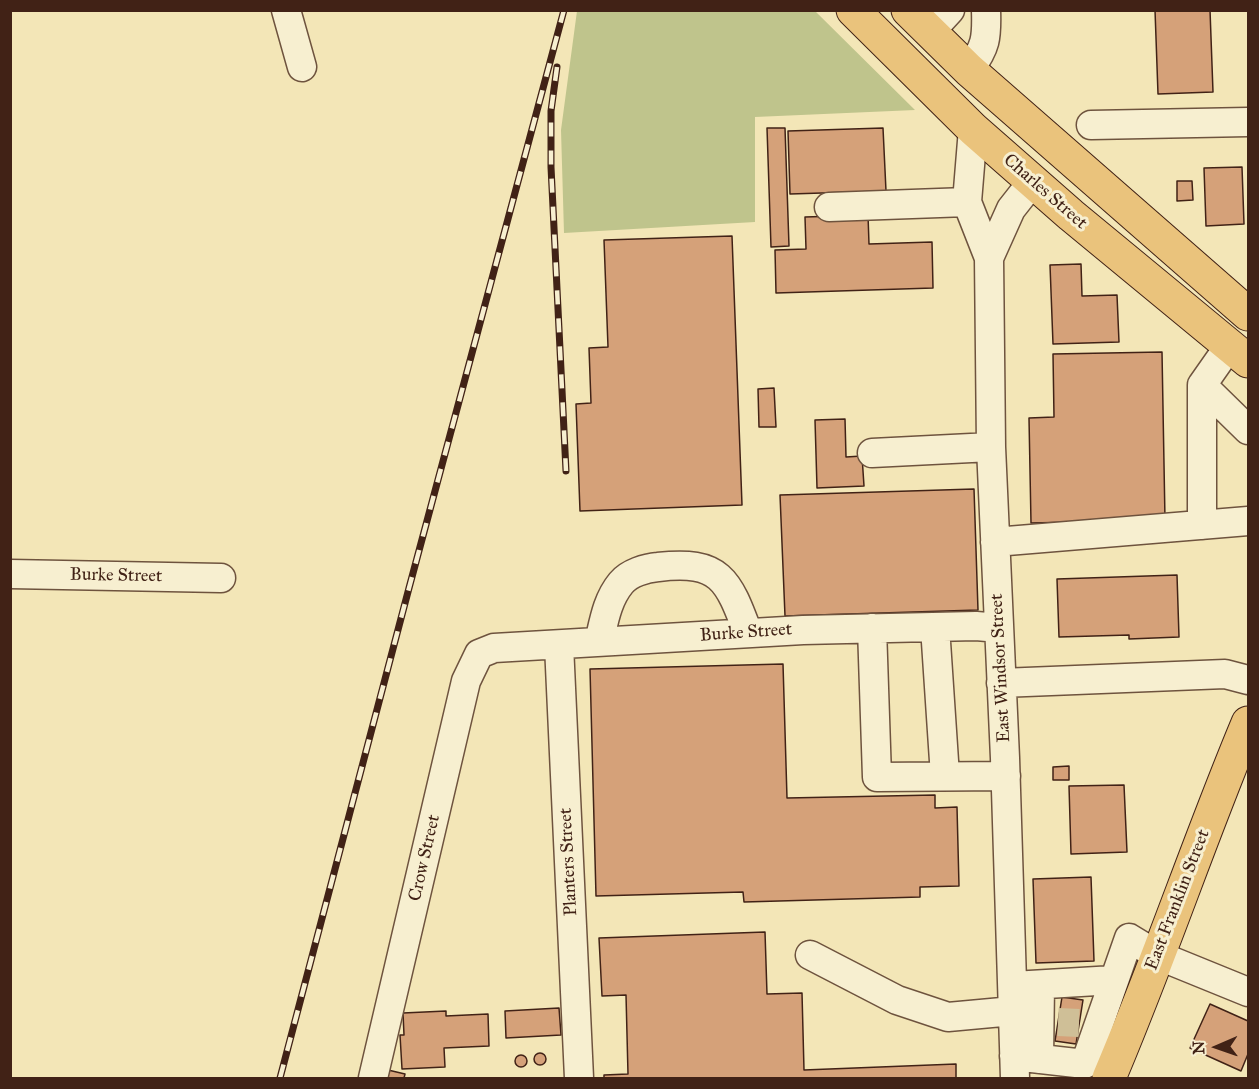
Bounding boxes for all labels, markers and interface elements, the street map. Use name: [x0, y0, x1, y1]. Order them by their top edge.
street label: Charles Street: [999, 150, 1091, 234]
street label: Burke Street: [70, 564, 162, 588]
street label: East Windsor Street: [986, 593, 1016, 743]
street label: Burke Street: [699, 619, 793, 647]
street label: Planters Street: [555, 807, 583, 917]
street label: Crow Street: [405, 812, 445, 904]
street label: East Franklin Street: [1141, 826, 1215, 974]
north arrow: [1187, 1017, 1247, 1077]
text: N: [1189, 1041, 1208, 1055]

